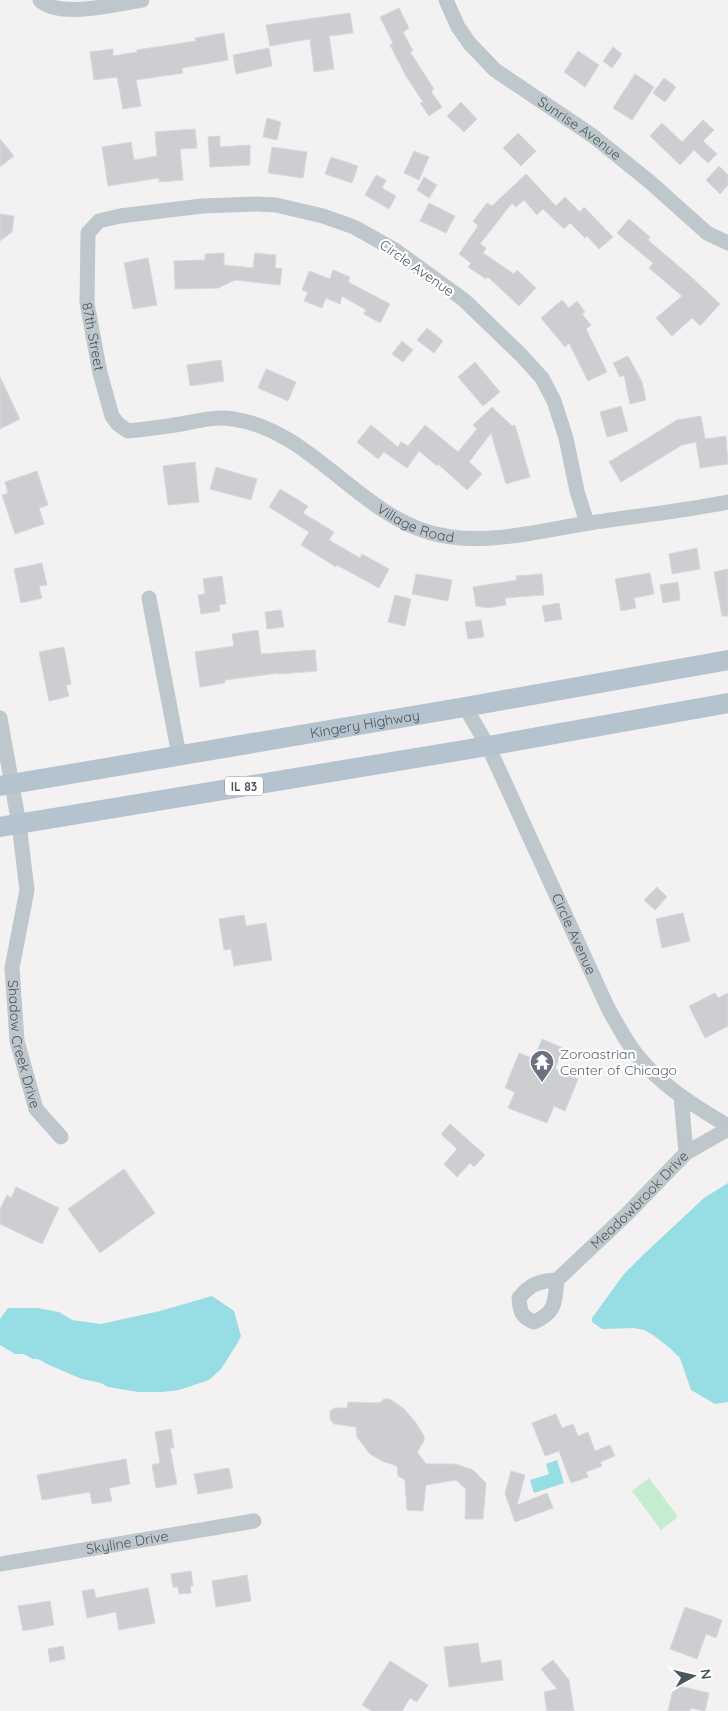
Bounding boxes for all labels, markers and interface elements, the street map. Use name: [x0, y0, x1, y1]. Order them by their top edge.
street label: Sunrise Avenue: [534, 92, 625, 164]
street label: Circle Avenue: [376, 236, 458, 300]
street label: 87th Street: [78, 301, 108, 373]
street label: Village Road: [374, 500, 455, 546]
street label: Kingery Highway: [309, 706, 421, 742]
road number: IL 83: [225, 776, 263, 796]
street label: Circle Avenue: [548, 891, 600, 977]
street label: Shadow Creek Drive: [4, 979, 44, 1111]
place label: Zoroastrian Center of Chicago: [560, 1045, 677, 1079]
temple icon: Zoroastrian Center of Chicago: [529, 1049, 555, 1083]
street label: Meadowbrook Drive: [587, 1147, 692, 1253]
street label: Skyline Drive: [85, 1527, 170, 1558]
north arrow: [668, 1651, 718, 1701]
text: N: [696, 1668, 716, 1681]

